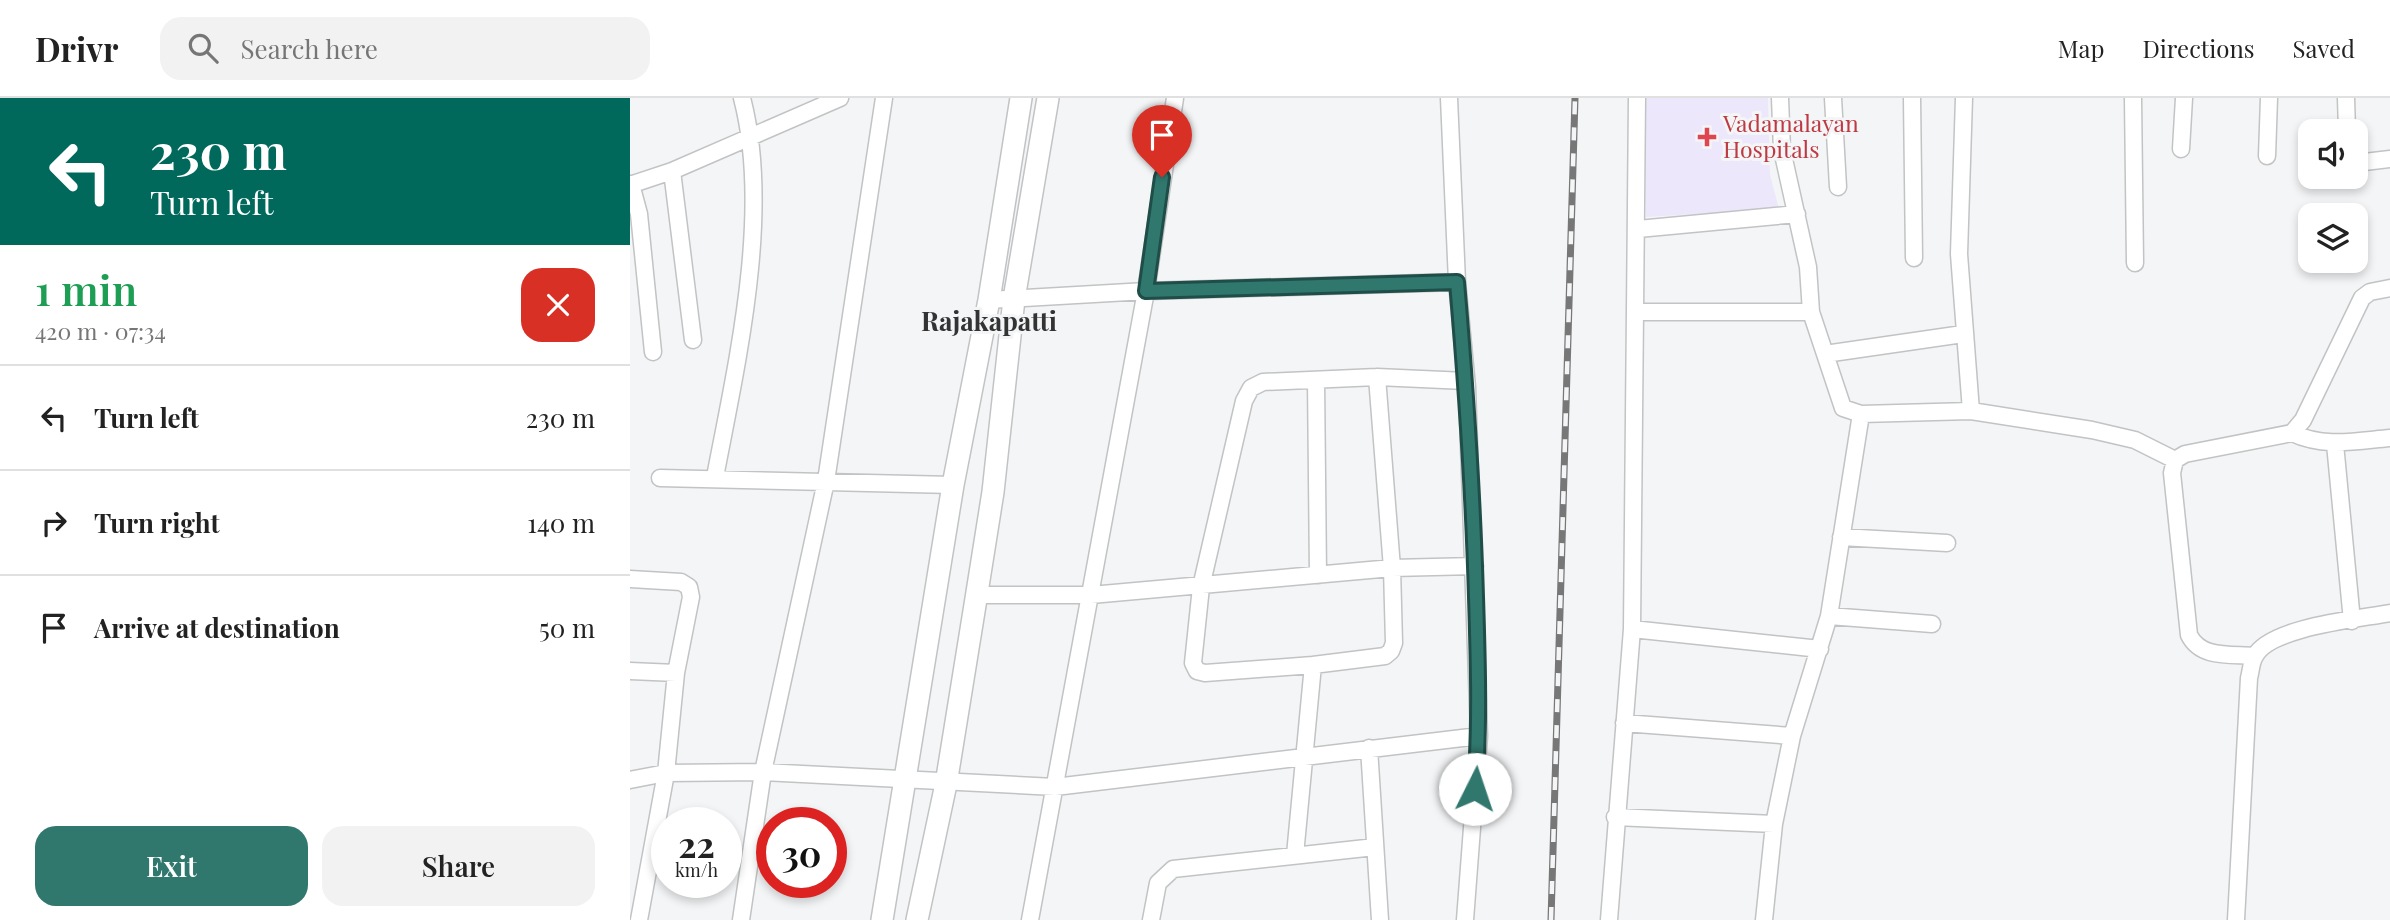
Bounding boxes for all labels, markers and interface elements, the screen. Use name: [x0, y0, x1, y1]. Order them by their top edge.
search box: [160, 17, 650, 80]
text: Drivr: [35, 26, 118, 70]
icon: search: [184, 29, 222, 67]
text: Search here: [240, 31, 378, 66]
text: Map: [2058, 32, 2104, 64]
text: Directions: [2142, 32, 2255, 64]
text: Saved: [2293, 32, 2355, 64]
pin: [1132, 105, 1192, 177]
place label: Vadamalayan Hospitals: [1722, 107, 1859, 164]
icon: arrive: [1143, 116, 1181, 154]
text: 230 m: [150, 117, 287, 182]
map controls: [2298, 119, 2368, 273]
button: sound: [2298, 119, 2368, 189]
icon: left: [35, 126, 126, 217]
marker: Vadamalayan Hospitals: [1697, 127, 1717, 147]
text: Turn left: [150, 180, 274, 223]
button: layers: [2298, 203, 2368, 273]
text: 1 min: [35, 261, 137, 317]
button: close: [521, 268, 595, 342]
district label: Rajakapatti: [921, 303, 1057, 338]
text: 420 m · 07:34: [35, 315, 166, 346]
icon: left: [35, 399, 73, 437]
text: Turn left: [94, 400, 199, 435]
text: 230 m: [526, 400, 595, 435]
icon: right: [35, 504, 73, 542]
text: Turn right: [94, 505, 220, 540]
text: 140 m: [527, 505, 595, 540]
icon: arrive: [35, 609, 73, 647]
text: Arrive at destination: [94, 610, 340, 645]
text: 50 m: [539, 610, 595, 645]
position arrow: [1438, 752, 1512, 826]
speed limit sign: 30: [756, 807, 847, 898]
text: 22: [678, 820, 715, 867]
button: Exit: [35, 826, 308, 906]
button: Share: [322, 826, 595, 906]
text: km/h: [675, 858, 718, 882]

